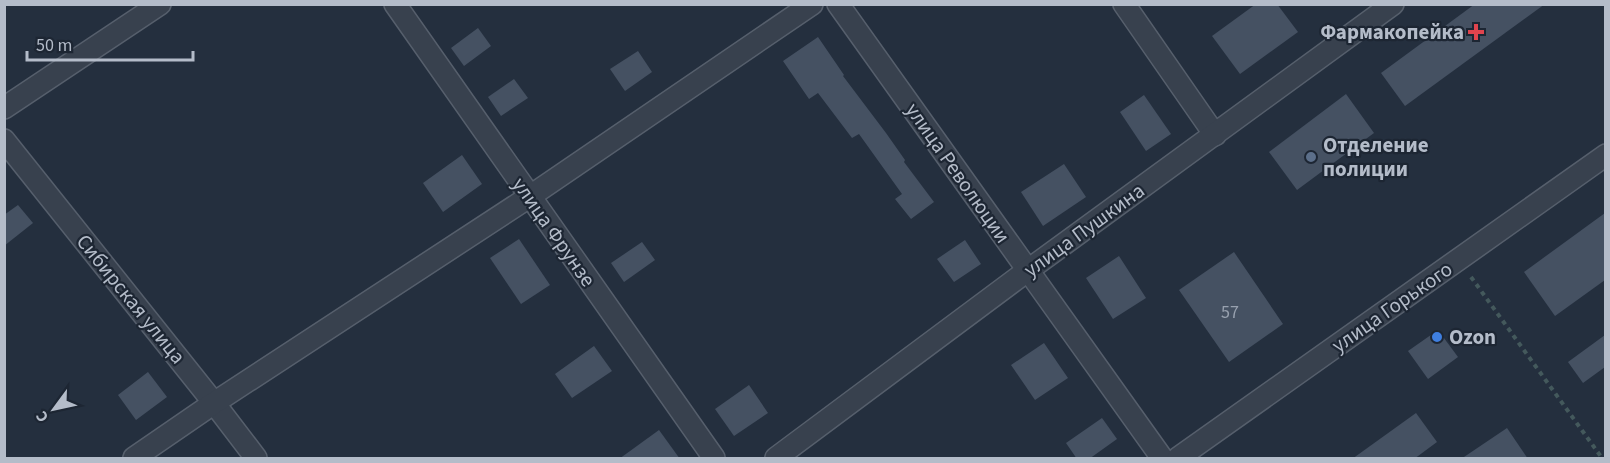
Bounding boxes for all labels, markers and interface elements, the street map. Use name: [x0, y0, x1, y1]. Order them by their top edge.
place label: Фармакопейка: [1320, 17, 1464, 47]
scale bar: [27, 24, 194, 62]
marker: Фармакопейка: [1469, 25, 1483, 39]
text: 50 m: [36, 33, 72, 58]
street label: улица Революции: [898, 97, 1018, 249]
place label: Отделение полиции: [1323, 130, 1429, 184]
marker: Отделение полиции: [1304, 150, 1318, 164]
street label: улица Фрунзе: [505, 171, 603, 293]
street label: улица Пушкина: [1017, 176, 1151, 284]
street label: Сибирская улица: [69, 228, 193, 370]
street label: улица Горького: [1325, 254, 1459, 360]
house number: 57: [1221, 300, 1239, 325]
place label: Ozon: [1449, 322, 1496, 352]
marker: Ozon: [1430, 330, 1444, 344]
north arrow: [24, 379, 84, 439]
text: С: [30, 407, 54, 427]

